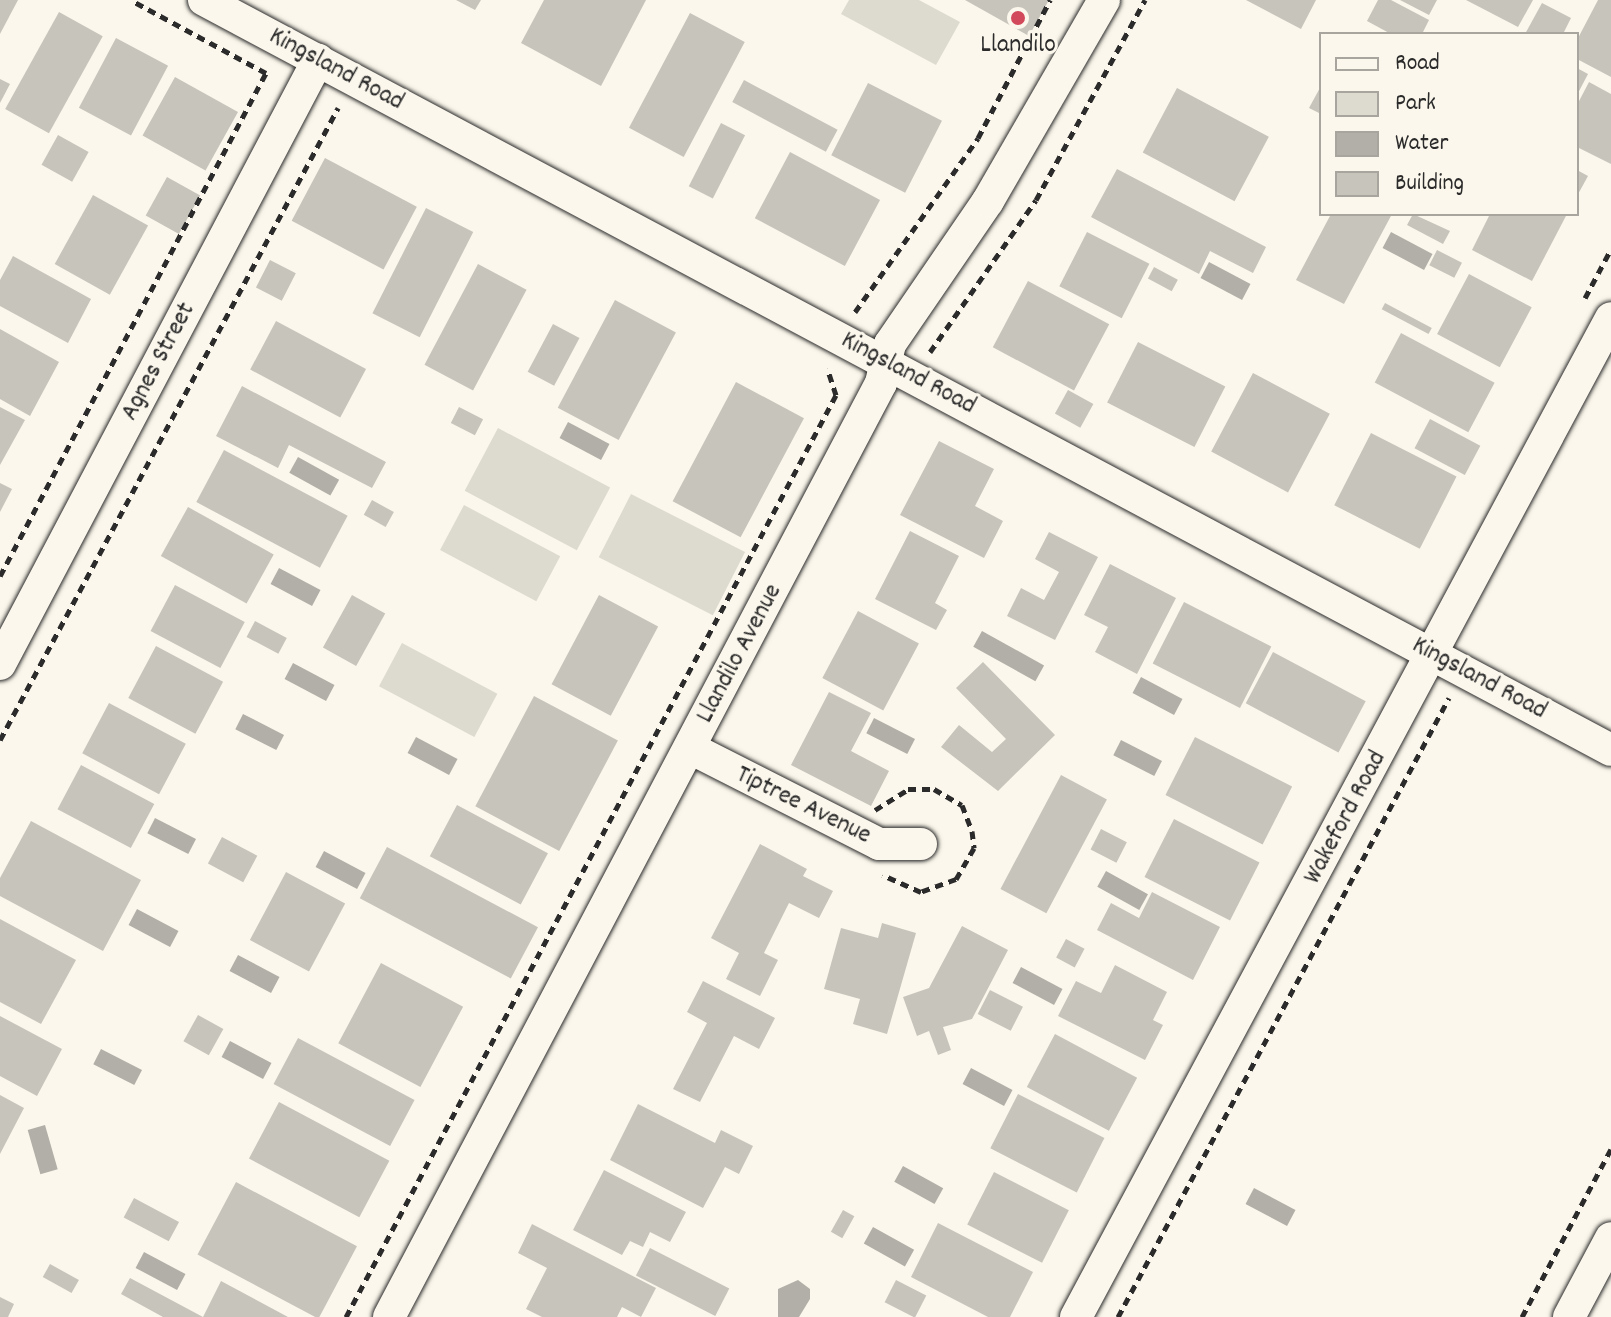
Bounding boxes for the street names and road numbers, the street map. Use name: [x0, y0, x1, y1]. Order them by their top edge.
street label: Kingsland Road: [263, 21, 409, 119]
street label: Agnes Street: [115, 298, 203, 426]
street label: Kingsland Road: [835, 325, 981, 423]
street label: Llandilo Avenue: [690, 579, 790, 729]
street label: Kingsland Road: [1406, 630, 1552, 728]
street label: Wakeford Road: [1298, 746, 1394, 890]
street label: Tiptree Avenue: [730, 760, 876, 852]

